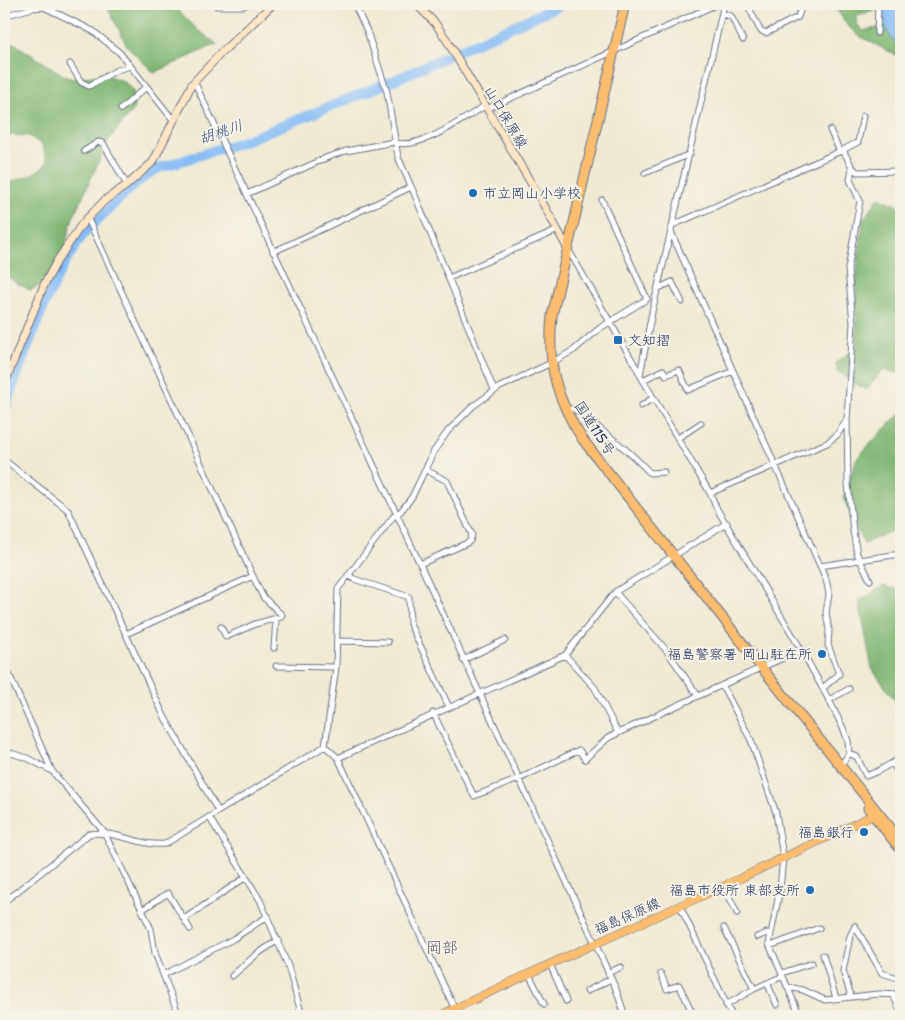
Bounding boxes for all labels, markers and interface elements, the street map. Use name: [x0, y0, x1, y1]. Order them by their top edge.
street label: 山口保原線: [480, 82, 532, 152]
water label: 胡桃川: [196, 115, 246, 149]
place label: 市立岡山小学校: [483, 184, 581, 202]
marker: 市立岡山小学校: [467, 187, 479, 199]
place label: 文知摺: [628, 331, 670, 349]
marker: 文知摺: [612, 334, 624, 346]
street label: 国道115号: [571, 397, 619, 459]
place label: 福島警察署 岡山駐在所: [667, 645, 812, 663]
marker: 福島警察署 岡山駐在所: [816, 648, 828, 660]
place label: 福島銀行: [798, 823, 854, 841]
marker: 福島銀行: [858, 826, 870, 838]
place label: 福島市役所 東部支所: [669, 881, 800, 899]
marker: 福島市役所 東部支所: [804, 884, 816, 896]
street label: 福島保原線: [591, 894, 663, 938]
district label: 岡部: [426, 937, 458, 958]

